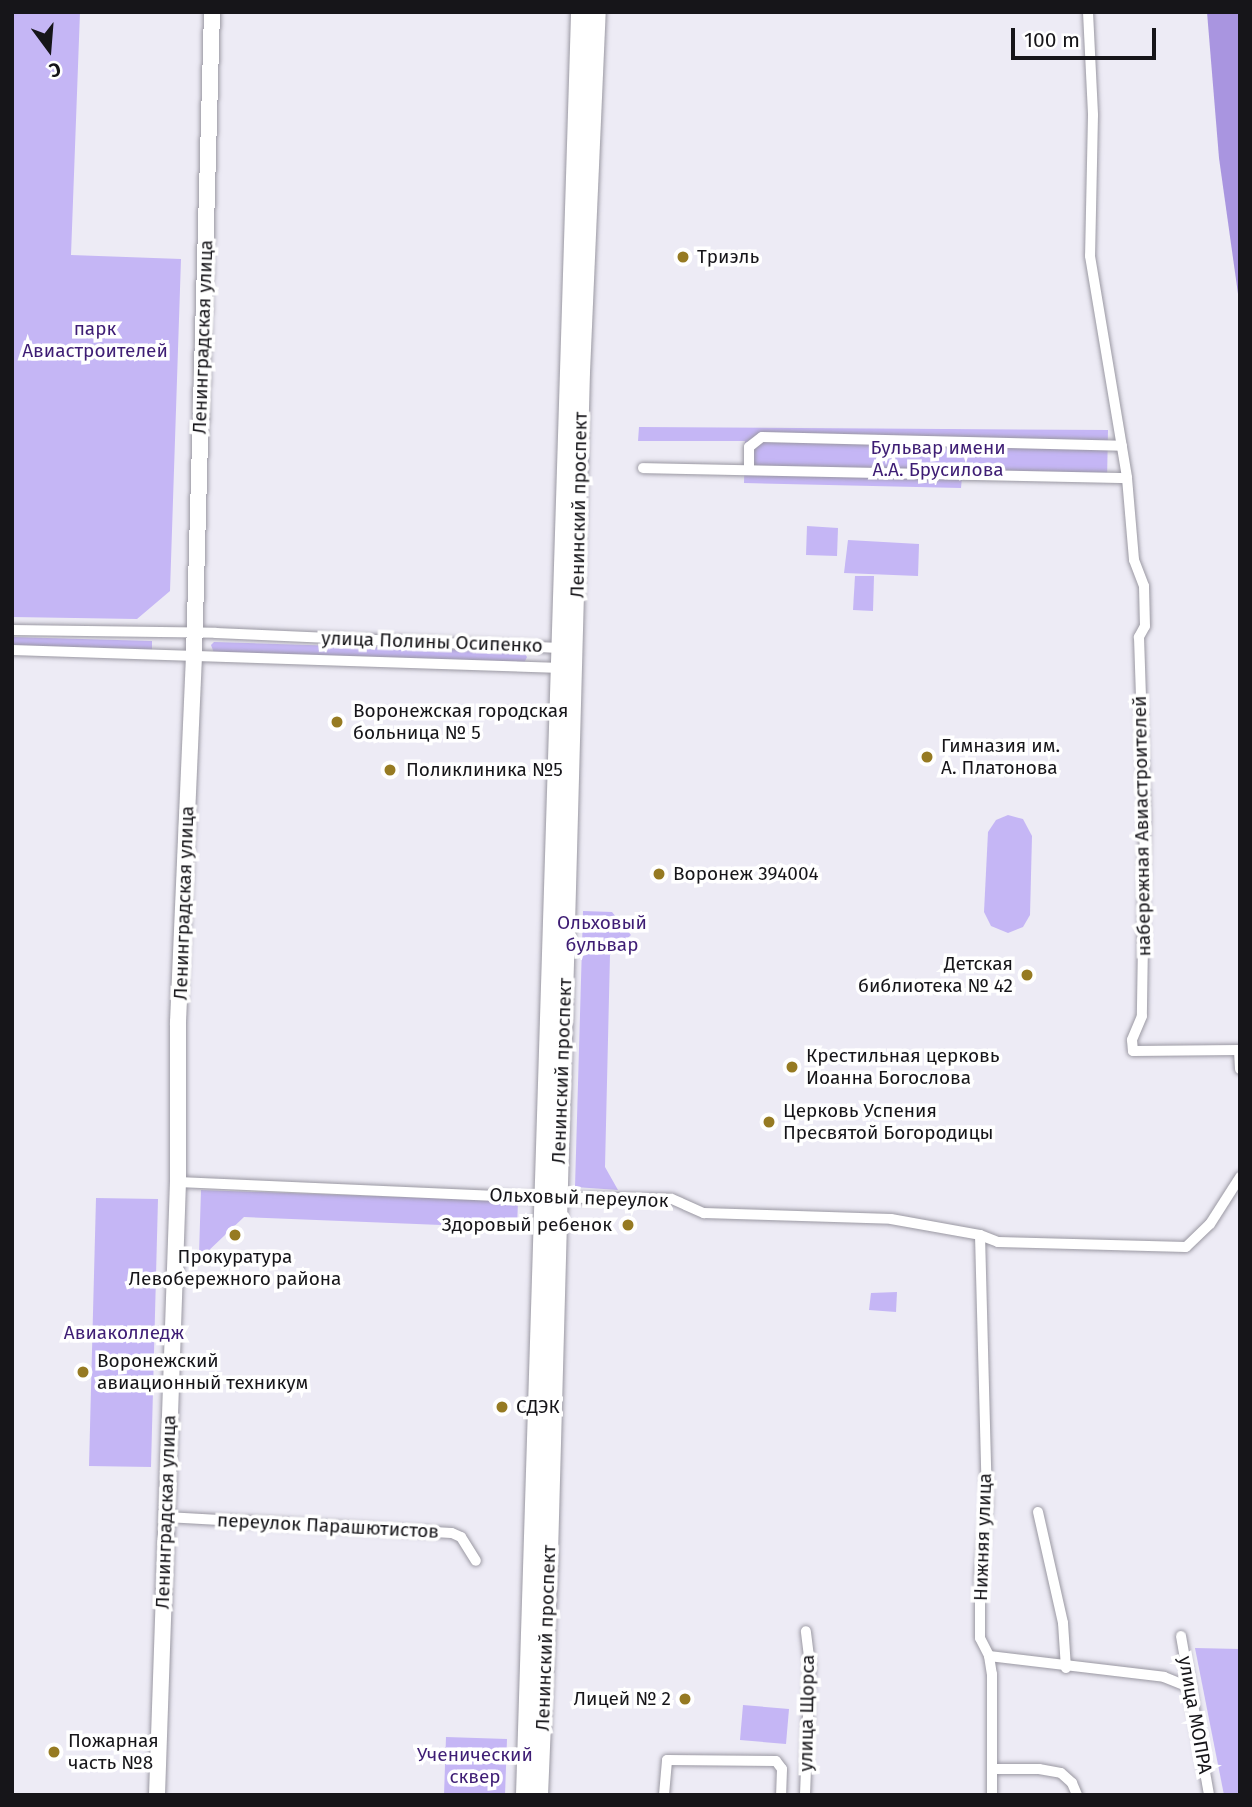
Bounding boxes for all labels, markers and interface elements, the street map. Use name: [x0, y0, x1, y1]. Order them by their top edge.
north arrow: [14, 14, 84, 84]
scale bar: [1014, 14, 1159, 58]
text: 100 m: [1024, 27, 1080, 53]
text: С: [46, 57, 63, 82]
street label: Ленинградская улица: [188, 239, 218, 435]
place label: Триэль: [697, 246, 759, 268]
marker: Триэль: [675, 249, 691, 265]
park label: парк Авиастроителей: [22, 318, 168, 362]
street label: Ленинский проспект: [566, 412, 592, 598]
park label: Бульвар имени А.А. Брусилова: [870, 437, 1006, 481]
street label: улица Полины Осипенко: [321, 627, 543, 657]
street label: набережная Авиастроителей: [1128, 695, 1156, 957]
place label: Воронежская городская больница № 5: [353, 700, 568, 744]
marker: Воронежская городская больница № 5: [327, 712, 347, 732]
place label: Гимназия им. А. Платонова: [941, 735, 1060, 779]
marker: Гимназия им. А. Платонова: [919, 749, 935, 765]
place label: Поликлиника №5: [406, 759, 563, 781]
marker: Поликлиника №5: [380, 760, 400, 780]
street label: Ленинградская улица: [169, 805, 199, 1001]
place label: Воронеж 394004: [673, 863, 819, 885]
marker: Воронеж 394004: [651, 866, 667, 882]
park label: Ольховый бульвар: [557, 912, 647, 956]
place label: Детская библиотека № 42: [858, 953, 1013, 997]
marker: Детская библиотека № 42: [1019, 967, 1035, 983]
street label: Ленинский проспект: [547, 978, 577, 1164]
place label: Крестильная церковь Иоанна Богослова: [806, 1045, 1000, 1089]
marker: Крестильная церковь Иоанна Богослова: [784, 1059, 800, 1075]
place label: Церковь Успения Пресвятой Богородицы: [783, 1100, 993, 1144]
marker: Церковь Успения Пресвятой Богородицы: [761, 1114, 777, 1130]
street label: Ольховый переулок: [489, 1183, 669, 1213]
place label: Здоровый ребенок: [442, 1214, 612, 1236]
marker: Здоровый ребенок: [618, 1215, 638, 1235]
marker: Прокуратура Левобережного района: [227, 1227, 243, 1243]
place label: Прокуратура Левобережного района: [129, 1246, 341, 1290]
park label: Авиаколледж: [64, 1322, 184, 1344]
place label: Воронежский авиационный техникум: [97, 1350, 308, 1394]
marker: Воронежский авиационный техникум: [75, 1364, 91, 1380]
place label: СДЭК: [516, 1396, 560, 1418]
marker: СДЭК: [494, 1399, 510, 1415]
street label: Ленинградская улица: [151, 1414, 181, 1610]
street label: Нижняя улица: [969, 1473, 997, 1601]
street label: переулок Парашютистов: [216, 1509, 440, 1543]
street label: Ленинский проспект: [531, 1545, 561, 1731]
street label: улица Щорса: [795, 1654, 819, 1772]
street label: улица МОПРА: [1173, 1654, 1217, 1776]
place label: Лицей № 2: [574, 1688, 671, 1710]
marker: Лицей № 2: [677, 1691, 693, 1707]
place label: Пожарная часть №8: [68, 1730, 159, 1774]
marker: Пожарная часть №8: [46, 1744, 62, 1760]
park label: Ученический сквер: [417, 1744, 533, 1788]

